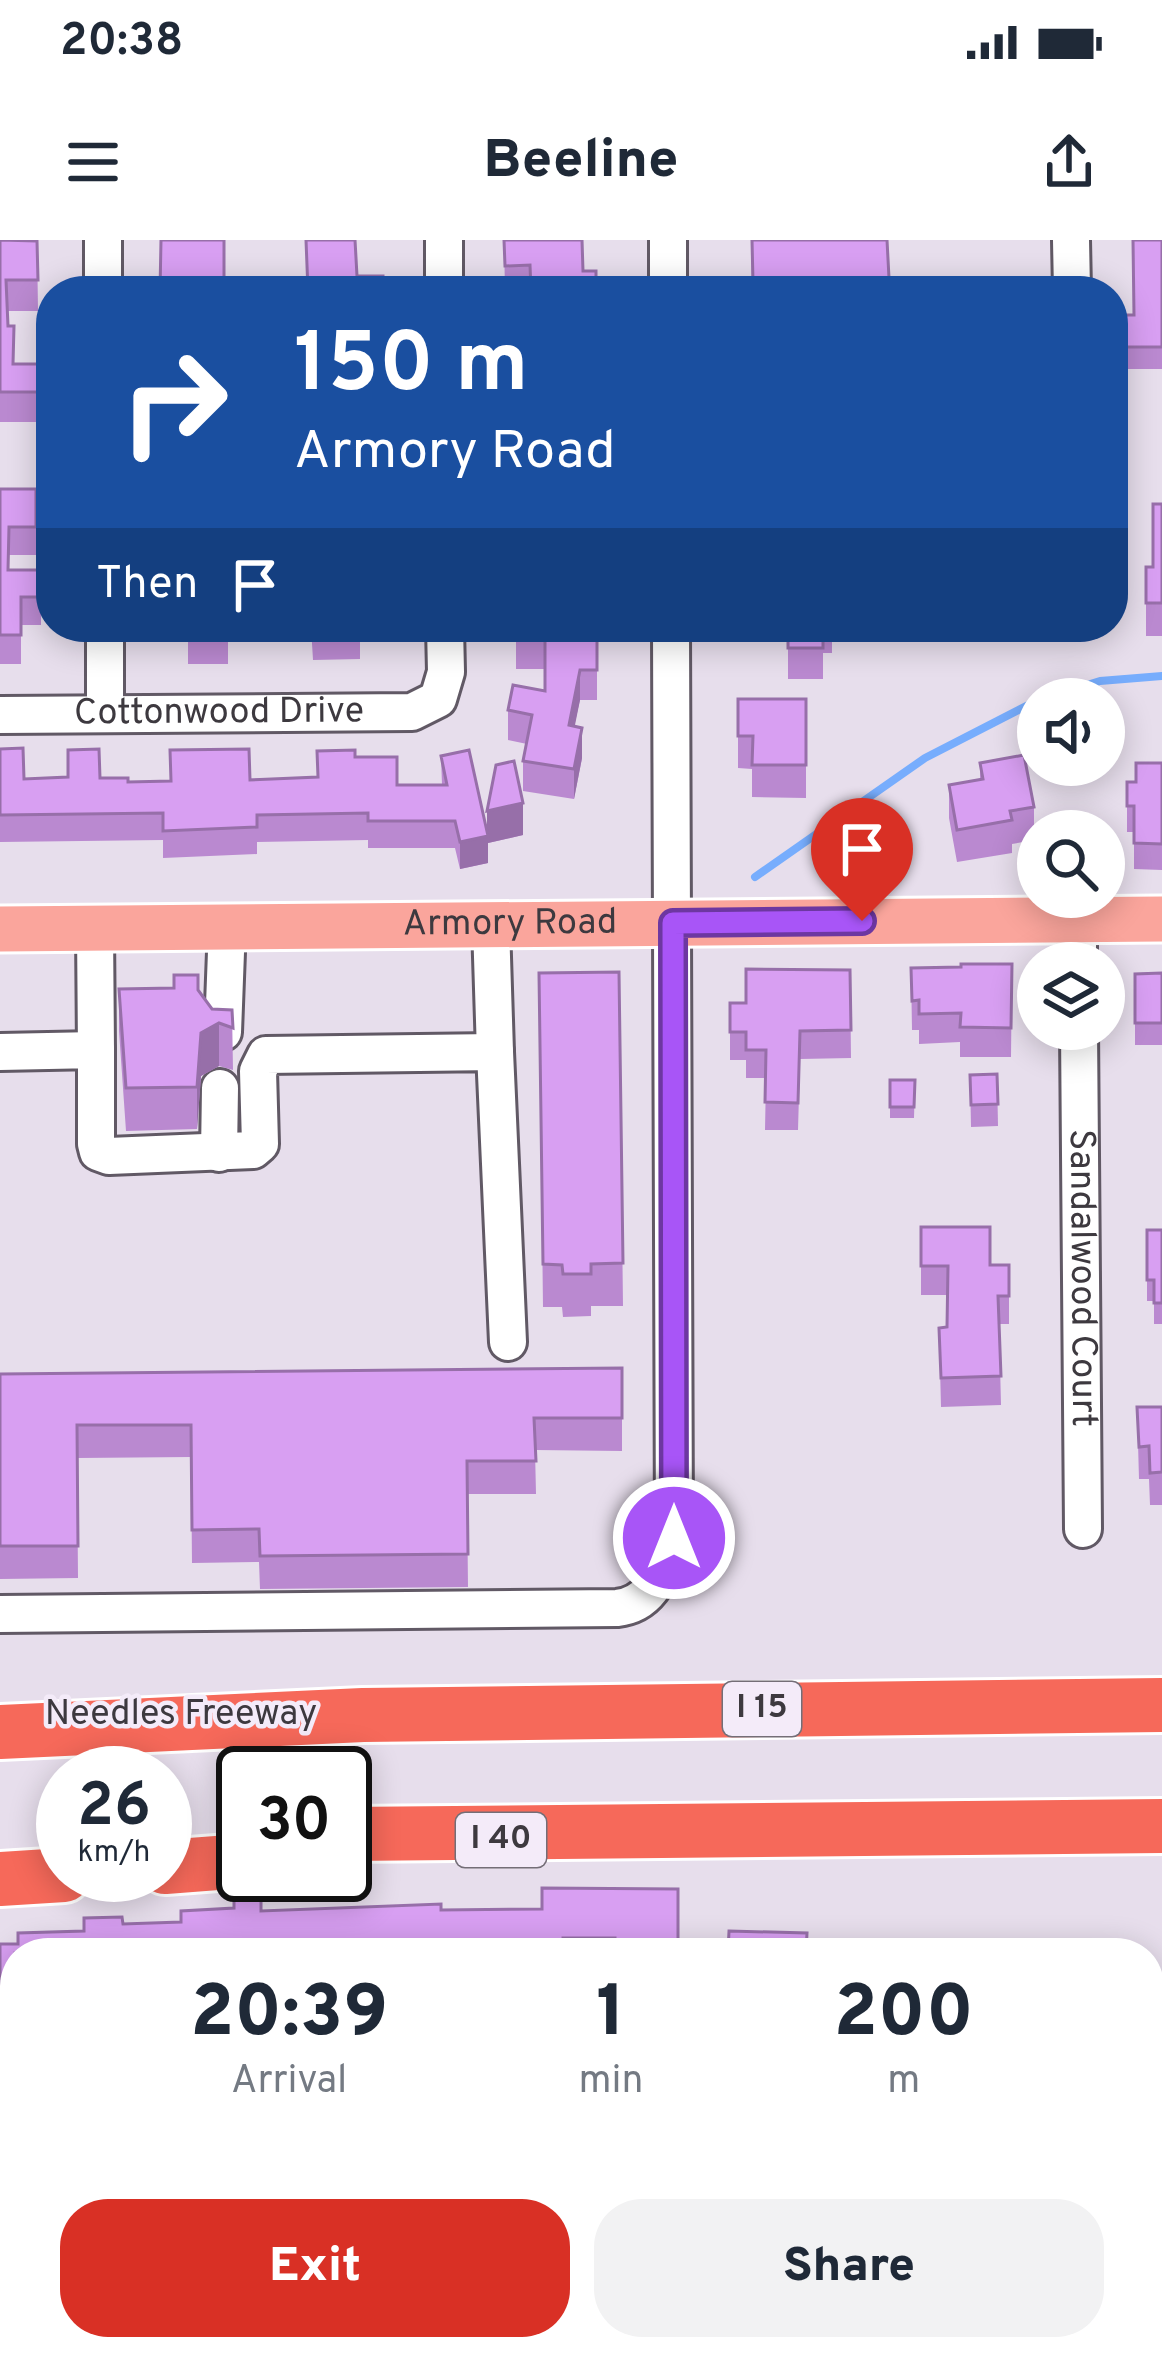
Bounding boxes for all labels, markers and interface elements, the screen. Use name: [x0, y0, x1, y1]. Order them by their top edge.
text: 20:38: [60, 14, 183, 71]
text: Beeline: [483, 128, 679, 197]
icon: menu: [60, 129, 126, 195]
icon: share: [1036, 129, 1102, 195]
text: 150 m: [294, 315, 529, 421]
icon: right: [96, 324, 252, 480]
text: Armory Road: [294, 419, 616, 488]
icon: arrive: [222, 552, 288, 618]
text: Then: [96, 557, 198, 614]
map controls: [1017, 678, 1125, 1050]
button: sound: [1017, 678, 1125, 786]
street label: Cottonwood Drive: [74, 689, 364, 737]
pin: [811, 798, 913, 921]
button: search: [1017, 810, 1125, 918]
icon: arrive: [829, 816, 895, 882]
street label: Armory Road: [403, 901, 617, 949]
button: layers: [1017, 942, 1125, 1050]
street label: Sandalwood Court: [1057, 1129, 1105, 1427]
position arrow: [611, 1475, 737, 1601]
road number: I 15: [723, 1682, 801, 1736]
street label: Needles Freeway: [45, 1692, 317, 1738]
speed limit sign: 30: [216, 1746, 372, 1902]
text: 26: [77, 1771, 151, 1847]
road number: I 40: [456, 1813, 546, 1867]
text: km/h: [78, 1835, 150, 1872]
text: 20:39: [190, 1970, 388, 2062]
text: 1: [596, 1970, 626, 2062]
text: 200: [834, 1970, 974, 2062]
text: Arrival: [231, 2058, 347, 2107]
text: min: [578, 2058, 643, 2107]
text: m: [887, 2058, 920, 2107]
button: Exit: [60, 2199, 570, 2337]
button: Share: [594, 2199, 1104, 2337]

